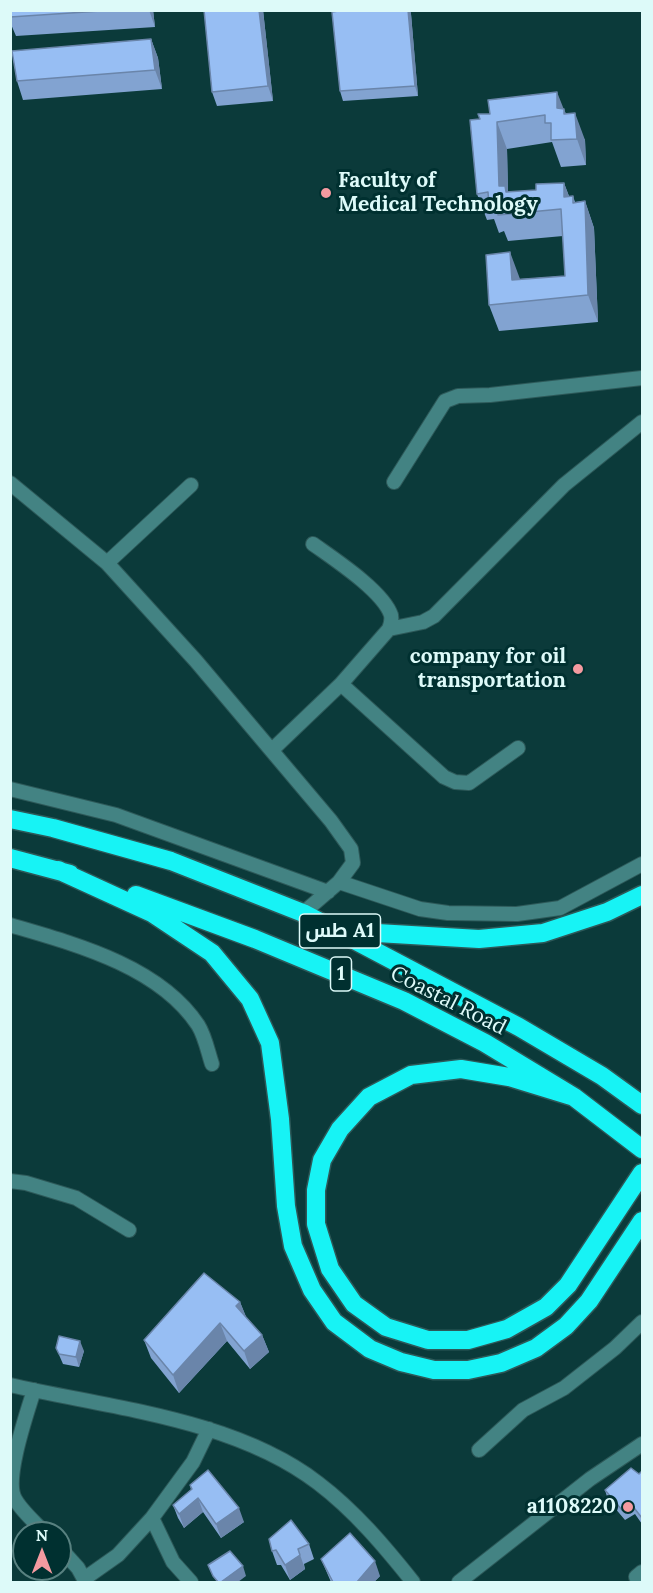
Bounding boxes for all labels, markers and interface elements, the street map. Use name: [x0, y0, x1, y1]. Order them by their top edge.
place label: Faculty of Medical Technology: [338, 168, 538, 218]
marker: Faculty of Medical Technology: [319, 186, 333, 200]
place label: company for oil transportation: [410, 644, 566, 694]
marker: company for oil transportation: [571, 662, 585, 676]
road number: طس A1: [300, 914, 380, 948]
road number: 1: [330, 957, 352, 991]
street label: Coastal Road: [386, 961, 510, 1041]
place label: a1108220: [527, 1494, 616, 1520]
marker: a1108220: [621, 1500, 635, 1514]
north arrow: [12, 1521, 72, 1581]
text: N: [36, 1525, 48, 1545]

